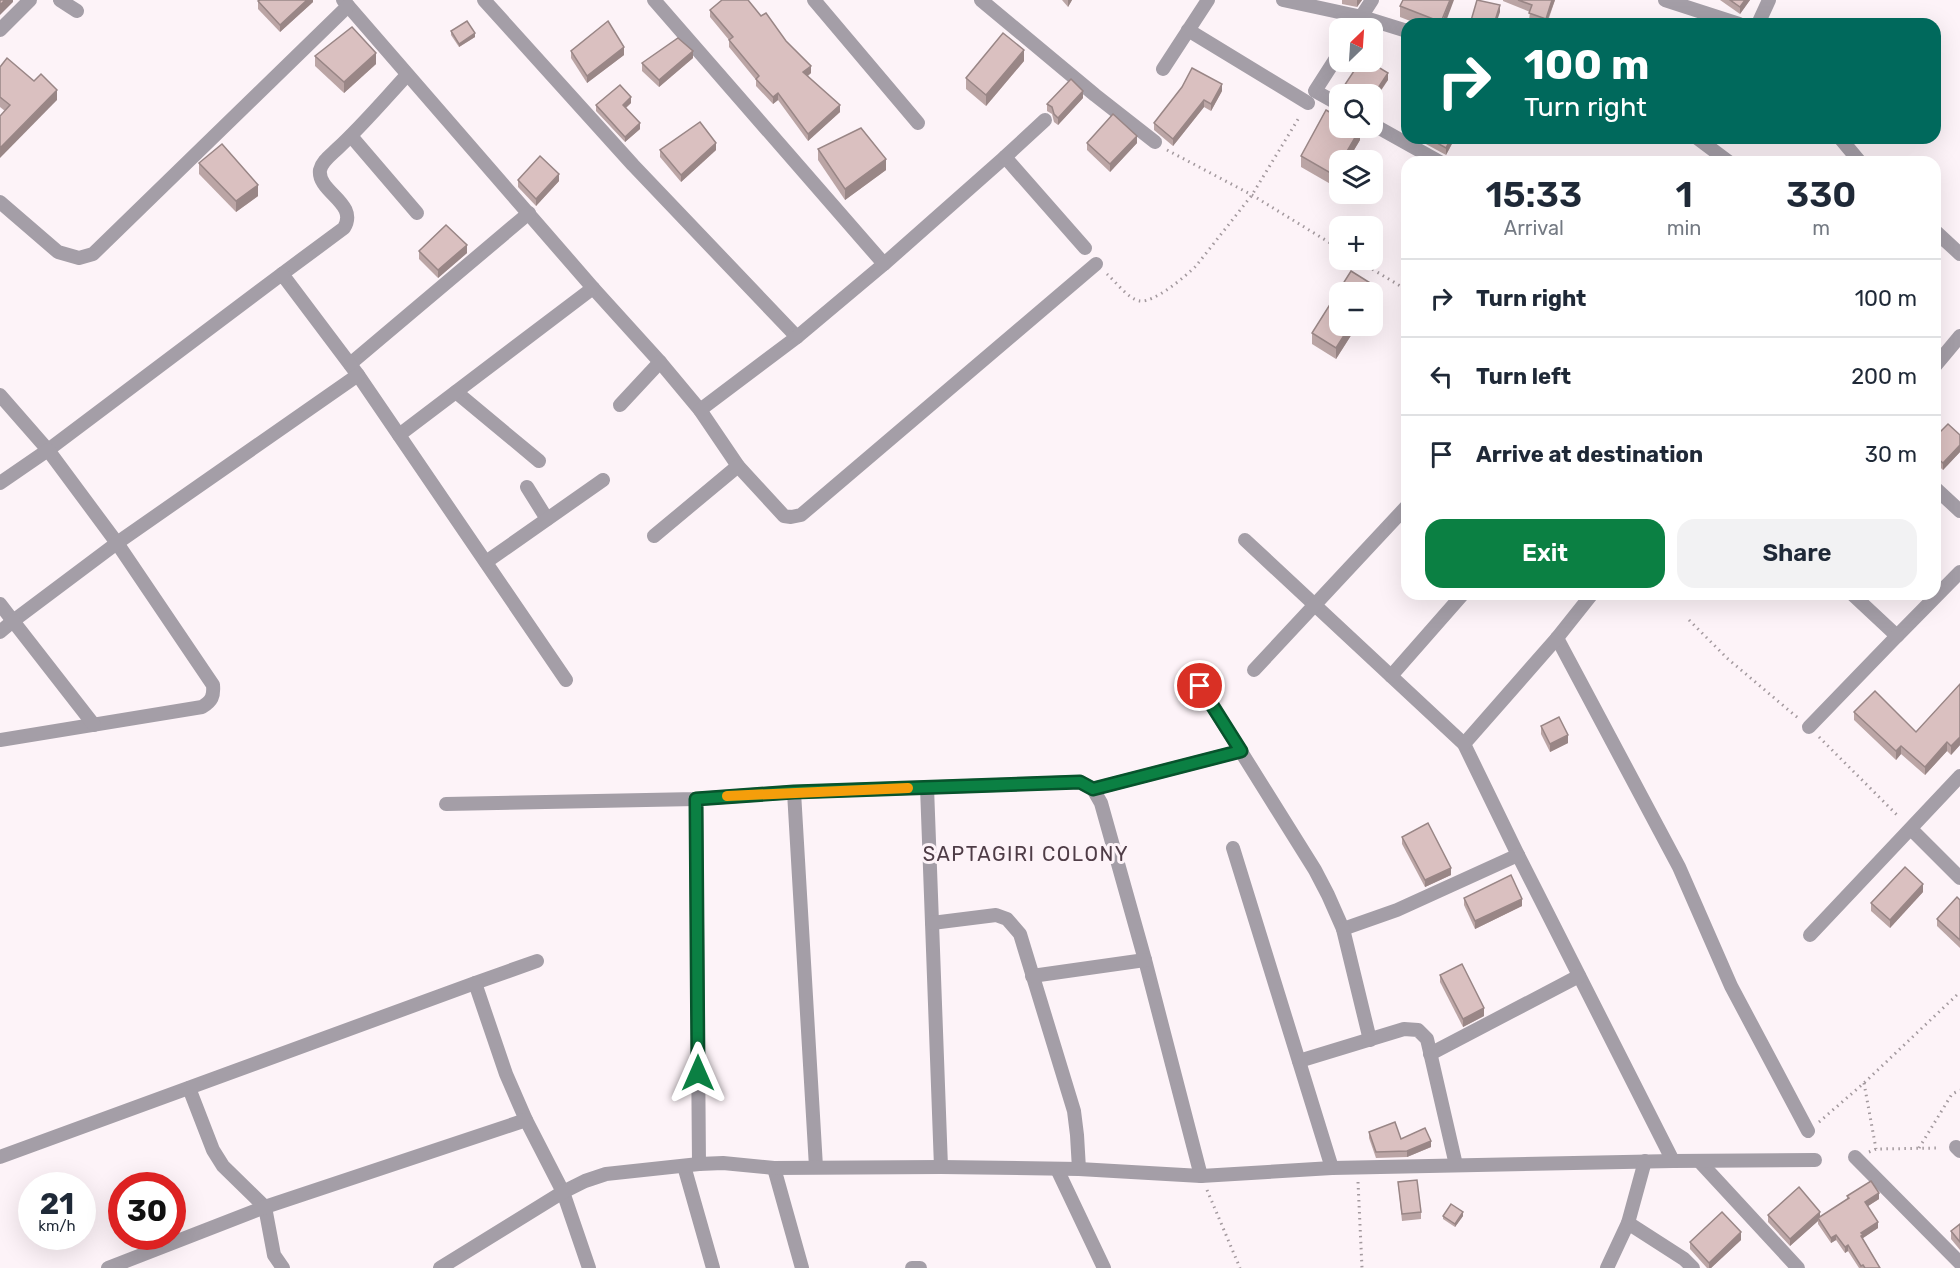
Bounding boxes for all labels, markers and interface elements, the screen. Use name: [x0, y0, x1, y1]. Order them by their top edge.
north arrow: [1329, 18, 1383, 72]
map controls: [1329, 18, 1383, 336]
text: 100 m: [1524, 40, 1649, 90]
icon: right: [1425, 42, 1503, 120]
button: search: [1329, 84, 1383, 138]
text: Turn right: [1524, 91, 1647, 123]
button: layers: [1329, 150, 1383, 204]
text: 15:33: [1486, 173, 1582, 216]
text: 1: [1675, 173, 1693, 216]
text: 330: [1786, 173, 1856, 216]
button: +: [1329, 216, 1383, 270]
text: Arrival: [1504, 216, 1564, 240]
text: min: [1667, 216, 1701, 240]
text: m: [1812, 216, 1830, 240]
button: −: [1329, 282, 1383, 336]
icon: right: [1425, 282, 1458, 315]
text: Turn right: [1476, 285, 1586, 312]
text: 100 m: [1855, 285, 1917, 312]
icon: left: [1425, 360, 1458, 393]
text: Turn left: [1476, 363, 1571, 390]
text: 200 m: [1851, 363, 1917, 390]
icon: arrive: [1425, 438, 1458, 471]
text: Arrive at destination: [1476, 441, 1703, 468]
text: 30 m: [1865, 441, 1917, 468]
button: Exit: [1425, 519, 1665, 588]
button: Share: [1677, 519, 1917, 588]
pin: [1174, 660, 1225, 711]
icon: arrive: [1183, 669, 1216, 702]
district label: SAPTAGIRI COLONY: [923, 842, 1129, 866]
position arrow: [666, 1041, 730, 1105]
speed limit sign: 30: [108, 1172, 186, 1250]
text: 21: [40, 1186, 74, 1222]
text: km/h: [38, 1217, 76, 1235]

